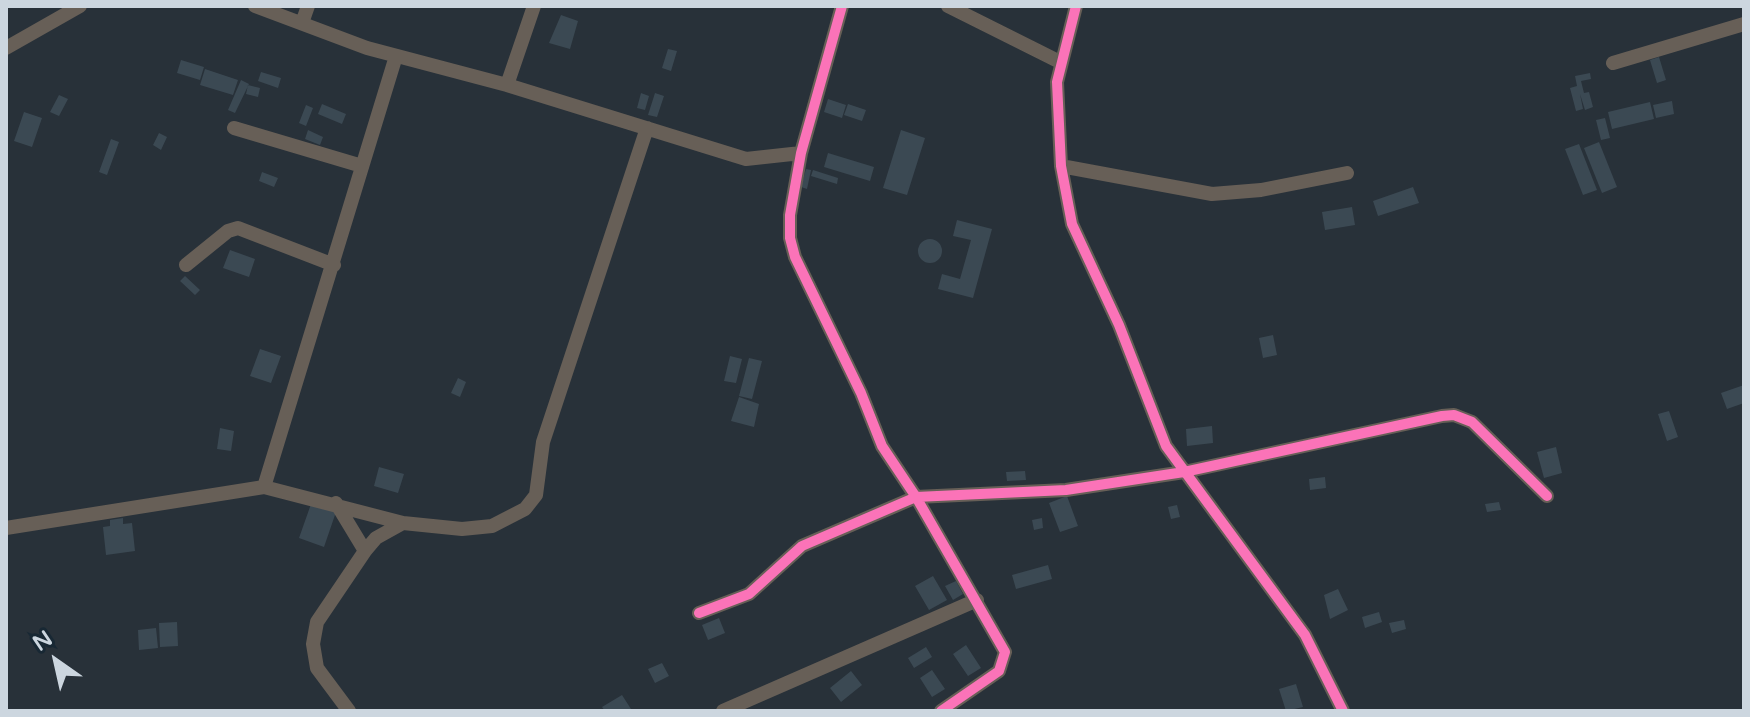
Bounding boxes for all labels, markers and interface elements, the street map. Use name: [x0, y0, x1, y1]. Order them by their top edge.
north arrow: [16, 621, 96, 701]
text: N: [28, 625, 57, 657]

